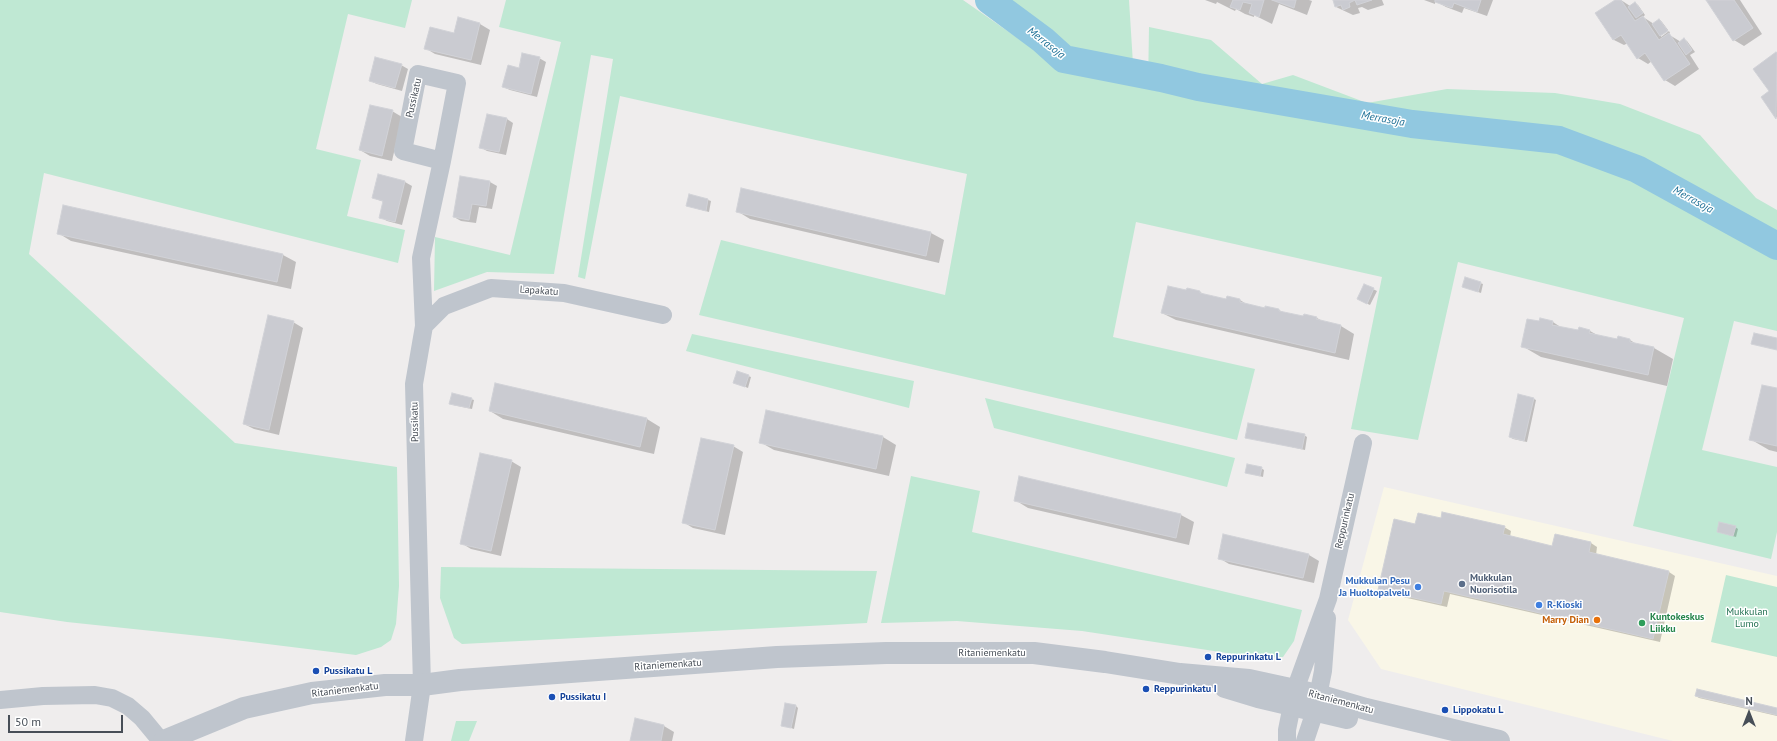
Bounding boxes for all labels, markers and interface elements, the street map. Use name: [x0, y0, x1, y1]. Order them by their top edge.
water label: Merrasoja: [1025, 24, 1067, 62]
street label: Pussikatu: [404, 77, 424, 119]
water label: Merrasoja: [1360, 109, 1406, 129]
water label: Merrasoja: [1671, 184, 1715, 216]
street label: Lapakatu: [519, 284, 559, 298]
street label: Pussikatu: [409, 402, 421, 442]
street label: Reppurinkatu: [1333, 492, 1357, 550]
place label: Mukkulan Nuorisotila: [1470, 572, 1517, 596]
place label: Mukkulan Pesu Ja Huoltopalvelu: [1339, 575, 1410, 598]
marker: Mukkulan Nuorisotila: [1457, 579, 1467, 589]
marker: Mukkulan Pesu Ja Huoltopalvelu: [1413, 582, 1423, 592]
place label: R-Kioski: [1547, 599, 1582, 611]
marker: R-Kioski: [1534, 600, 1544, 610]
park label: Mukkulan Lumo: [1726, 606, 1768, 630]
place label: Kuntokeskus Liikku: [1650, 611, 1704, 634]
place label: Marry Dian: [1542, 614, 1589, 626]
marker: Marry Dian: [1592, 615, 1602, 625]
marker: Kuntokeskus Liikku: [1637, 618, 1647, 628]
street label: Ritaniemenkatu: [958, 647, 1026, 659]
place label: Reppurinkatu L: [1216, 651, 1281, 663]
marker: Reppurinkatu L: [1203, 652, 1213, 662]
street label: Ritaniemenkatu: [634, 657, 702, 673]
place label: Pussikatu L: [324, 665, 372, 677]
marker: Pussikatu L: [311, 666, 321, 676]
street label: Ritaniemenkatu: [311, 680, 379, 700]
place label: Reppurinkatu I: [1154, 683, 1217, 695]
marker: Reppurinkatu I: [1141, 684, 1151, 694]
street label: Ritaniemenkatu: [1307, 687, 1375, 717]
place label: Pussikatu I: [560, 691, 606, 703]
marker: Pussikatu I: [547, 692, 557, 702]
north arrow: [1729, 693, 1769, 733]
text: N: [1745, 694, 1753, 708]
place label: Lippokatu L: [1453, 704, 1503, 716]
marker: Lippokatu L: [1440, 705, 1450, 715]
scale bar: [10, 707, 125, 733]
text: 50 m: [15, 714, 41, 729]

